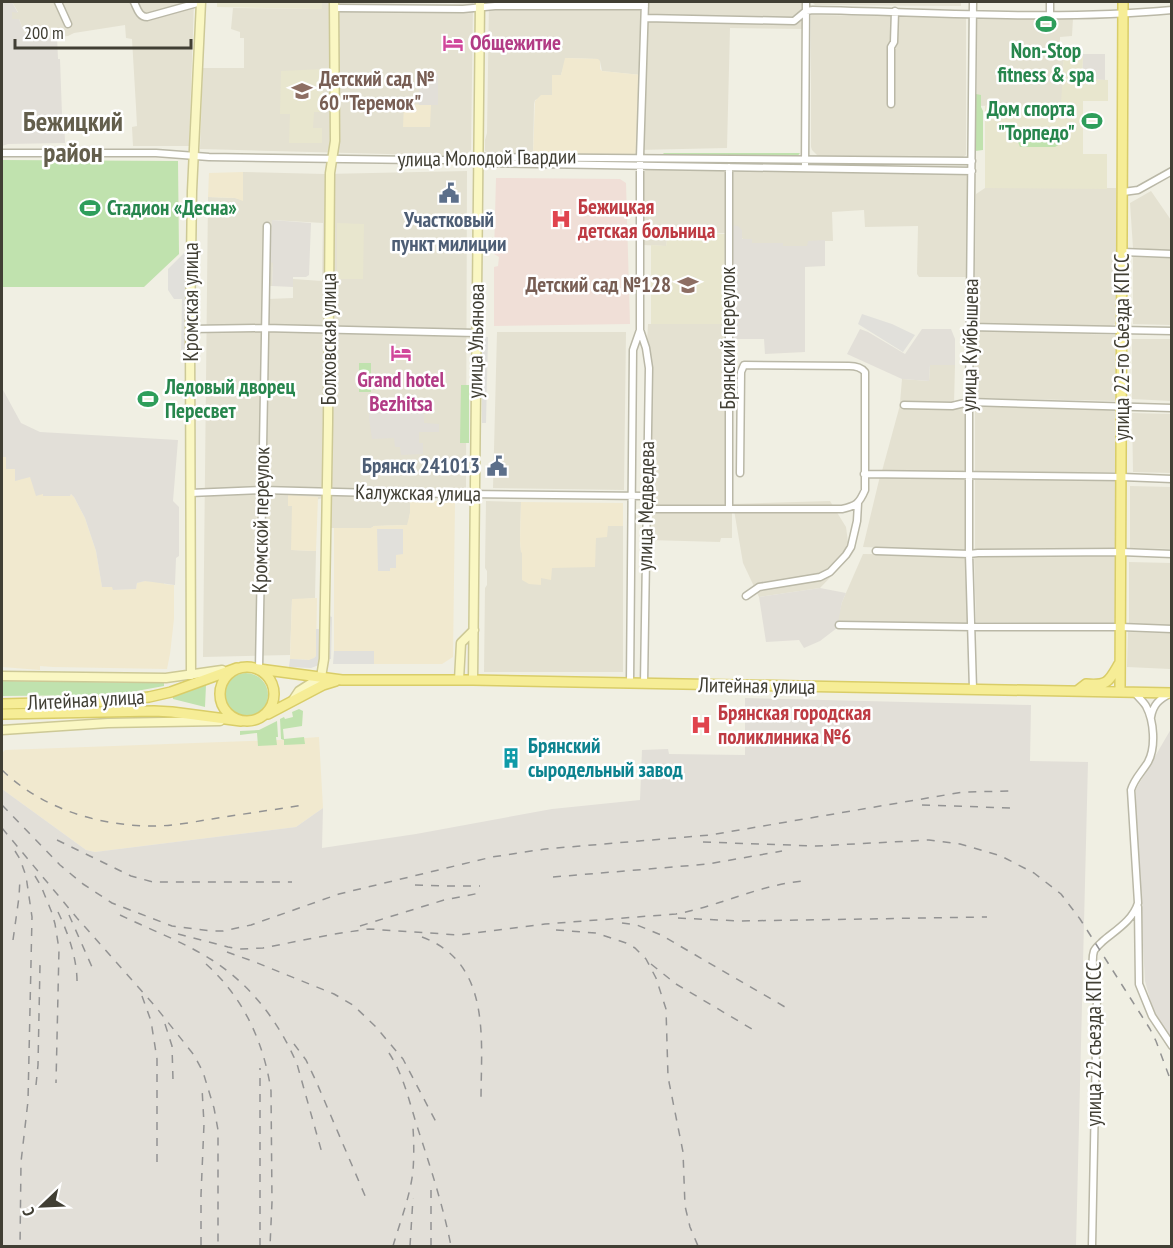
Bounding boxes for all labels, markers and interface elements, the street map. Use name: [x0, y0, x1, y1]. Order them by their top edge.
scale bar: [15, 12, 190, 50]
sports icon: Non-Stop fitness & spa: [1034, 12, 1058, 36]
text: 200 m: [24, 21, 64, 44]
place label: Общежитие: [470, 29, 561, 56]
hotel icon: Общежитие: [441, 31, 465, 55]
place label: Non-Stop fitness & spa: [998, 37, 1095, 88]
place label: Детский сад № 60 "Теремок": [319, 65, 434, 116]
school or university icon: Детский сад № 60 "Теремок": [290, 79, 314, 103]
place label: Дом спорта "Торпедо": [987, 95, 1075, 146]
district label: Бежицкий район: [23, 104, 123, 169]
sports icon: Дом спорта "Торпедо": [1080, 109, 1104, 133]
street label: улица Молодой Гвардии: [397, 142, 577, 173]
public building icon: Участковый пункт милиции: [437, 181, 461, 205]
place label: Бежицкая детская больница: [577, 193, 716, 244]
place label: Стадион «Десна»: [107, 194, 237, 221]
sports icon: Стадион «Десна»: [78, 196, 102, 220]
place label: Участковый пункт милиции: [392, 206, 506, 257]
hospital icon: Бежицкая детская больница: [549, 207, 573, 231]
street label: Кромская улица: [177, 242, 204, 362]
street label: улица 22-го Съезда КПСС: [1108, 253, 1135, 441]
street label: Брянский переулок: [714, 267, 741, 409]
place label: Детский сад №128: [525, 271, 671, 298]
street label: Болховская улица: [315, 273, 342, 405]
school or university icon: Детский сад №128: [676, 273, 700, 297]
street label: улица Куйбышева: [955, 278, 984, 412]
street label: улица Ульянова: [461, 283, 490, 399]
hotel icon: Grand hotel Bezhitsa: [389, 341, 413, 365]
place label: Grand hotel Bezhitsa: [357, 366, 446, 417]
place label: Ледовый дворец Пересвет: [164, 373, 295, 424]
sports icon: Ледовый дворец Пересвет: [136, 387, 160, 411]
street label: улица Медведева: [631, 441, 660, 571]
street label: Кромской переулок: [246, 447, 275, 593]
place label: Брянск 241013: [362, 452, 480, 479]
public building icon: Брянск 241013: [485, 454, 509, 478]
street label: Калужская улица: [355, 478, 481, 507]
street label: Литейная улица: [697, 671, 816, 700]
street label: Литейная улица: [26, 683, 145, 716]
place label: Брянская городская поликлиника №6: [718, 699, 871, 750]
hospital icon: Брянская городская поликлиника №6: [689, 713, 713, 737]
place label: Брянский сыродельный завод: [528, 732, 683, 783]
building icon: Брянский сыродельный завод: [499, 746, 523, 770]
street label: улица 22 съезда КПСС: [1080, 961, 1107, 1126]
north arrow: [12, 1176, 72, 1236]
text: С: [17, 1204, 39, 1219]

